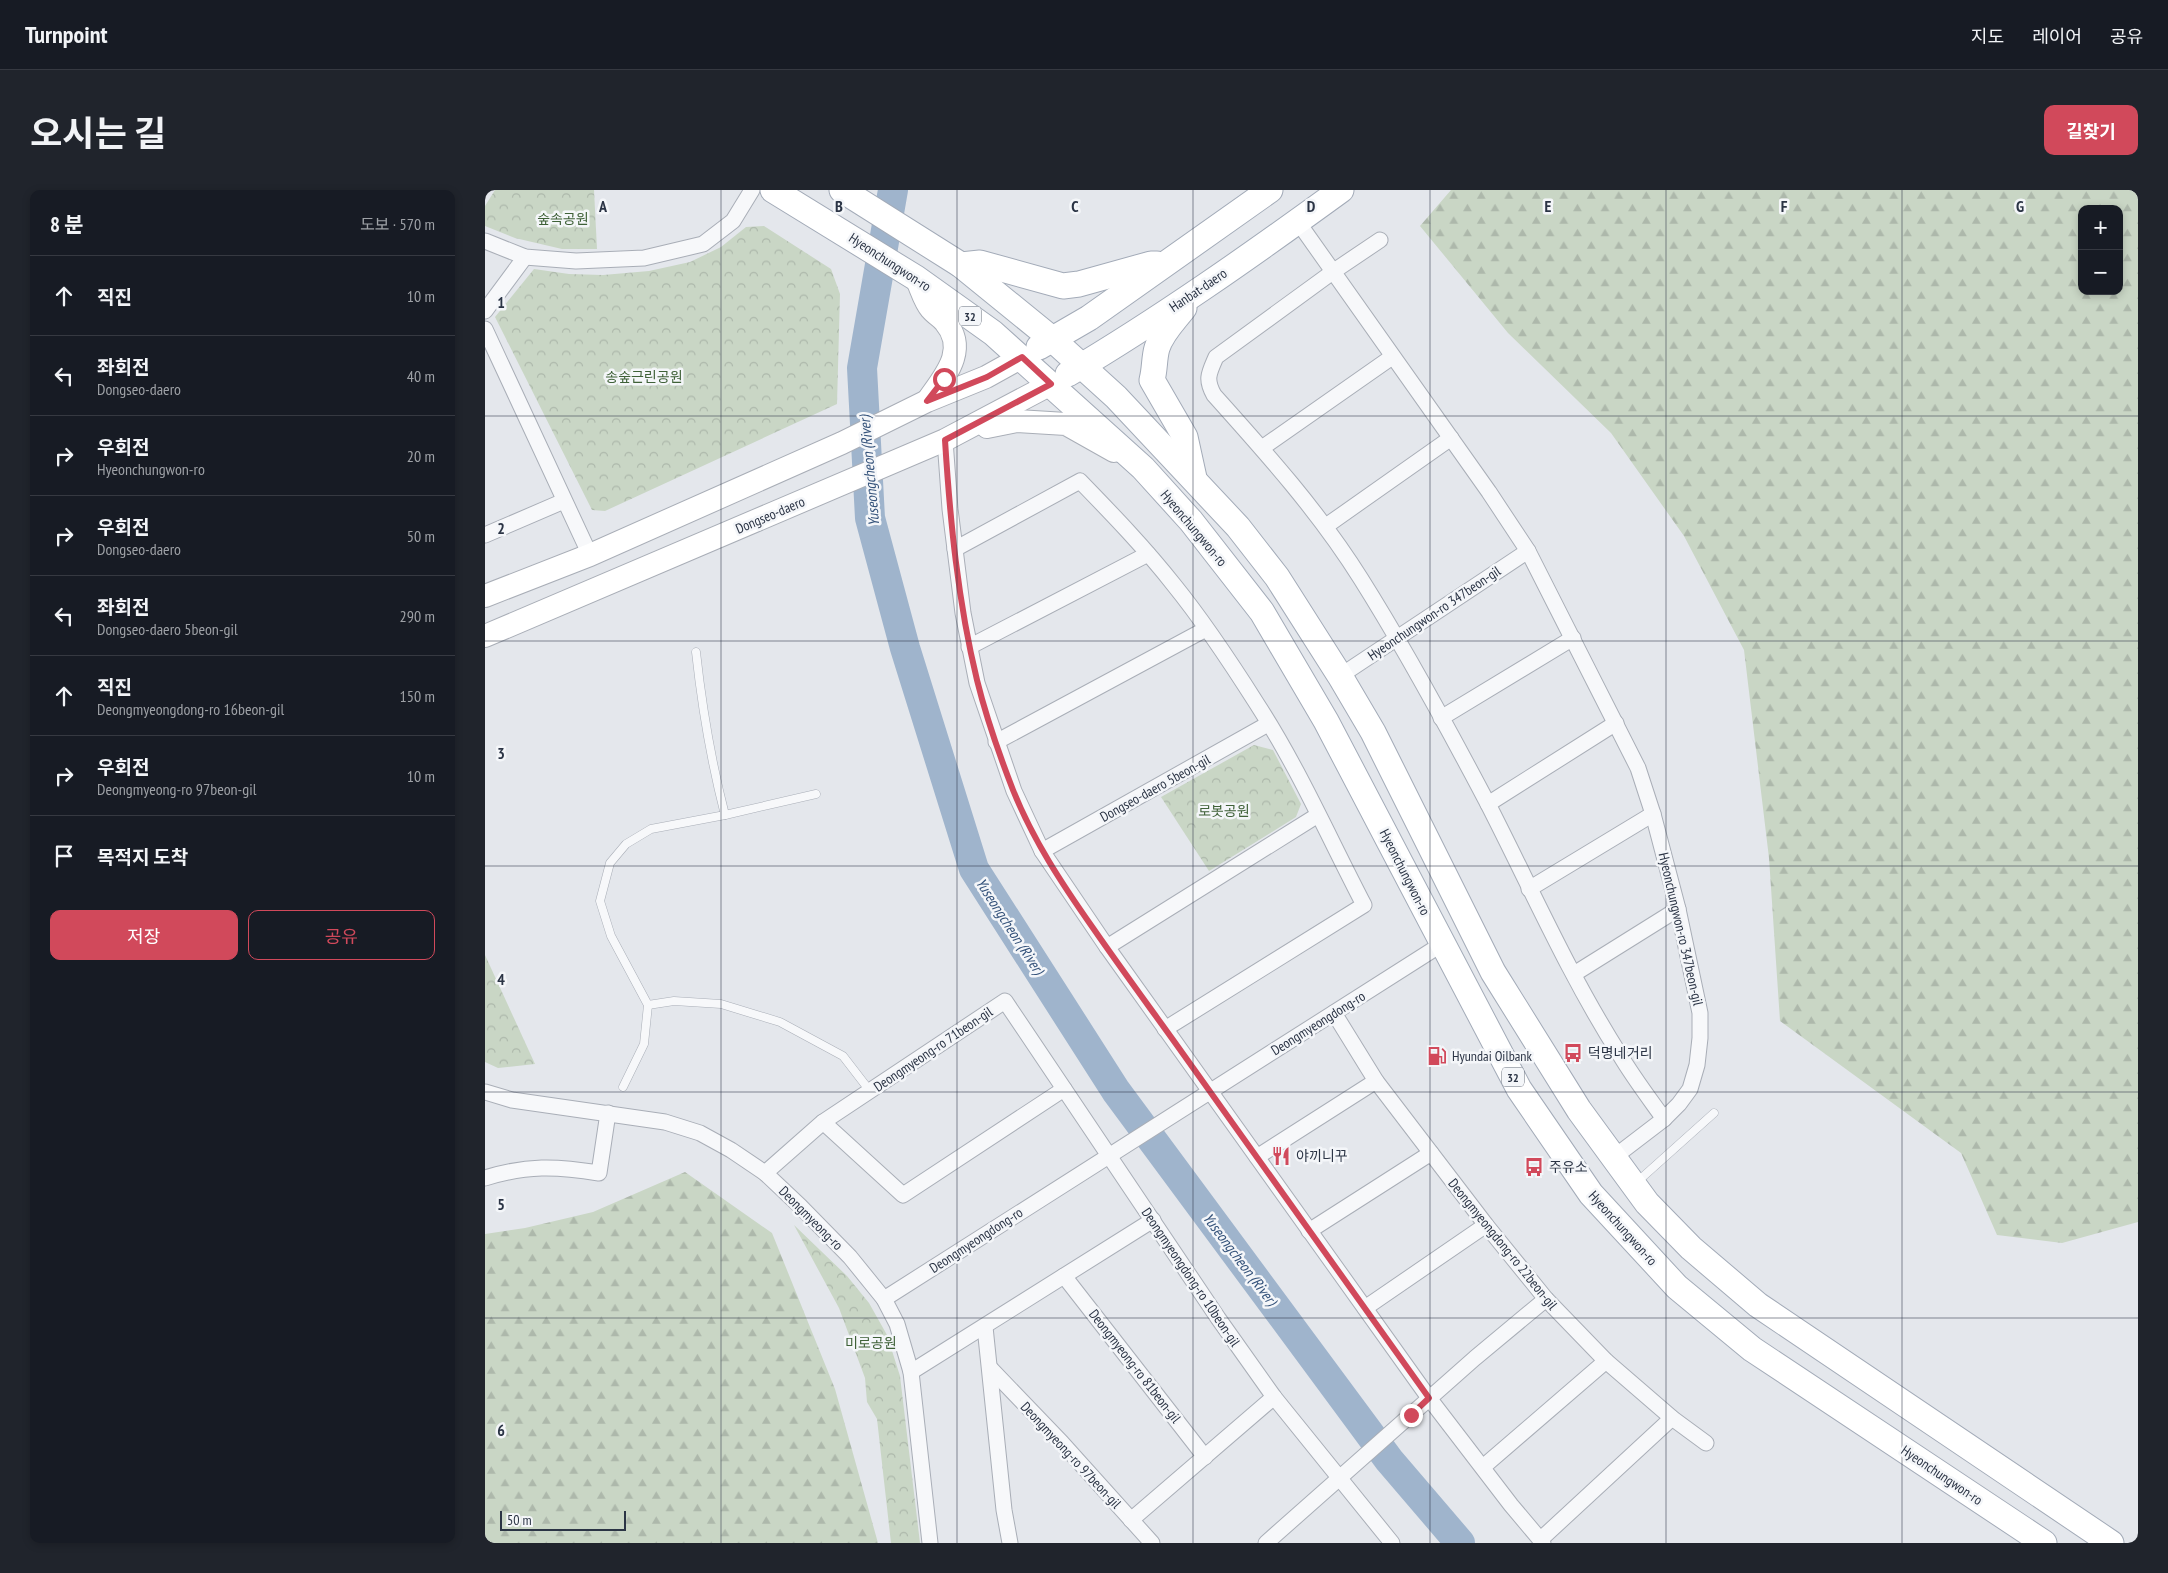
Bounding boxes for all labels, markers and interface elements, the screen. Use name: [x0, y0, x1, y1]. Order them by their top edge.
text: Turnpoint: [25, 19, 107, 50]
text: 지도: [1971, 25, 2004, 48]
text: 레이어: [2032, 25, 2082, 48]
text: 공유: [2110, 25, 2143, 48]
button: 길찾기: [2044, 105, 2138, 155]
text: 오시는 길: [30, 110, 166, 156]
text: A: [598, 196, 608, 216]
text: B: [835, 196, 843, 216]
text: C: [1071, 196, 1079, 216]
text: D: [1307, 196, 1316, 216]
text: E: [1545, 196, 1552, 216]
text: F: [1781, 196, 1788, 216]
text: G: [2016, 196, 2024, 216]
map controls: [2078, 205, 2123, 295]
button: +: [2078, 205, 2123, 250]
park label: 숲속공원: [537, 210, 589, 228]
text: 8 분: [50, 211, 84, 238]
text: 도보 · 570 m: [360, 214, 435, 234]
street label: Hyeonchungwon-ro: [846, 229, 934, 295]
button: −: [2078, 250, 2123, 295]
street label: Hanbat-daero: [1166, 264, 1230, 316]
icon: ahead: [50, 282, 78, 310]
text: 직진: [97, 285, 132, 309]
text: 10 m: [407, 286, 435, 306]
text: 1: [497, 292, 505, 312]
road number: 32: [959, 306, 981, 326]
text: 좌회전: [97, 355, 149, 379]
icon: left: [50, 362, 78, 390]
text: 40 m: [407, 366, 435, 386]
park label: 송숲근린공원: [605, 368, 683, 386]
route start: [933, 368, 956, 391]
text: Dongseo-daero: [97, 379, 181, 399]
water label: Yuseongcheon (River): [855, 413, 883, 527]
text: 우회전: [97, 435, 149, 459]
icon: right: [50, 442, 78, 470]
text: 20 m: [407, 446, 435, 466]
text: Hyeonchungwon-ro: [97, 459, 205, 479]
street label: Hyeonchungwon-ro: [1157, 486, 1231, 570]
street label: Dongseo-daero: [733, 492, 807, 538]
text: 우회전: [97, 515, 149, 539]
text: 2: [497, 518, 505, 538]
icon: right: [50, 522, 78, 550]
text: 50 m: [407, 526, 435, 546]
text: Dongseo-daero: [97, 539, 181, 559]
street label: Hyeonchungwon-ro 347beon-gil: [1364, 561, 1505, 664]
text: 좌회전: [97, 595, 149, 619]
icon: left: [50, 602, 78, 630]
text: 290 m: [400, 606, 435, 626]
text: Dongseo-daero 5beon-gil: [97, 619, 238, 639]
text: 직진: [97, 675, 132, 699]
icon: ahead: [50, 682, 78, 710]
text: 150 m: [400, 686, 435, 706]
text: Deongmyeongdong-ro 16beon-gil: [97, 699, 284, 719]
text: 3: [497, 743, 505, 763]
street label: Dongseo-daero 5beon-gil: [1097, 750, 1214, 826]
text: 우회전: [97, 755, 149, 779]
icon: right: [50, 762, 78, 790]
text: 10 m: [407, 766, 435, 786]
text: Deongmyeong-ro 97beon-gil: [97, 779, 256, 799]
park label: 로봇공원: [1198, 802, 1250, 820]
street label: Hyeonchungwon-ro: [1376, 826, 1434, 918]
icon: arrive: [50, 842, 78, 870]
text: 목적지 도착: [97, 845, 188, 869]
street label: Hyeonchungwon-ro 347beon-gil: [1655, 851, 1708, 1008]
water label: Yuseongcheon (River): [972, 874, 1049, 979]
button: 저장: [50, 910, 238, 960]
button: 공유: [248, 910, 435, 960]
text: 4: [497, 969, 505, 989]
street label: Deongmyeongdong-ro: [1268, 987, 1368, 1059]
street label: Deongmyeong-ro 71beon-gil: [870, 1002, 996, 1095]
bus stop icon: 덕명네거리: [1562, 1042, 1584, 1064]
place label: 덕명네거리: [1588, 1044, 1652, 1062]
fuel station icon: Hyundai Oilbank: [1426, 1045, 1448, 1067]
place label: Hyundai Oilbank: [1452, 1047, 1532, 1065]
road number: 32: [1502, 1068, 1524, 1086]
restaurant icon: 야끼니꾸: [1270, 1145, 1292, 1167]
place label: 야끼니꾸: [1296, 1147, 1348, 1165]
bus stop icon: 주유소: [1523, 1156, 1545, 1178]
place label: 주유소: [1549, 1158, 1588, 1176]
street label: Deongmyeongdong-ro 22beon-gil: [1444, 1175, 1562, 1314]
street label: Deongmyeong-ro: [775, 1182, 847, 1254]
street label: Hyeonchungwon-ro: [1585, 1187, 1661, 1269]
text: 5: [497, 1194, 505, 1214]
street label: Deongmyeongdong-ro: [926, 1203, 1026, 1277]
street label: Deongmyeongdong-ro 10beon-gil: [1138, 1204, 1245, 1351]
water label: Yuseongcheon (River): [1199, 1209, 1282, 1310]
street label: Deongmyeong-ro 81beon-gil: [1085, 1306, 1185, 1427]
park label: 미로공원: [845, 1334, 897, 1352]
street label: Deongmyeong-ro 97beon-gil: [1017, 1398, 1126, 1513]
route end: [1400, 1404, 1423, 1427]
text: 6: [497, 1420, 505, 1440]
street label: Hyeonchungwon-ro: [1898, 1441, 1986, 1509]
scale bar: [500, 1508, 626, 1531]
text: 50 m: [507, 1511, 532, 1529]

